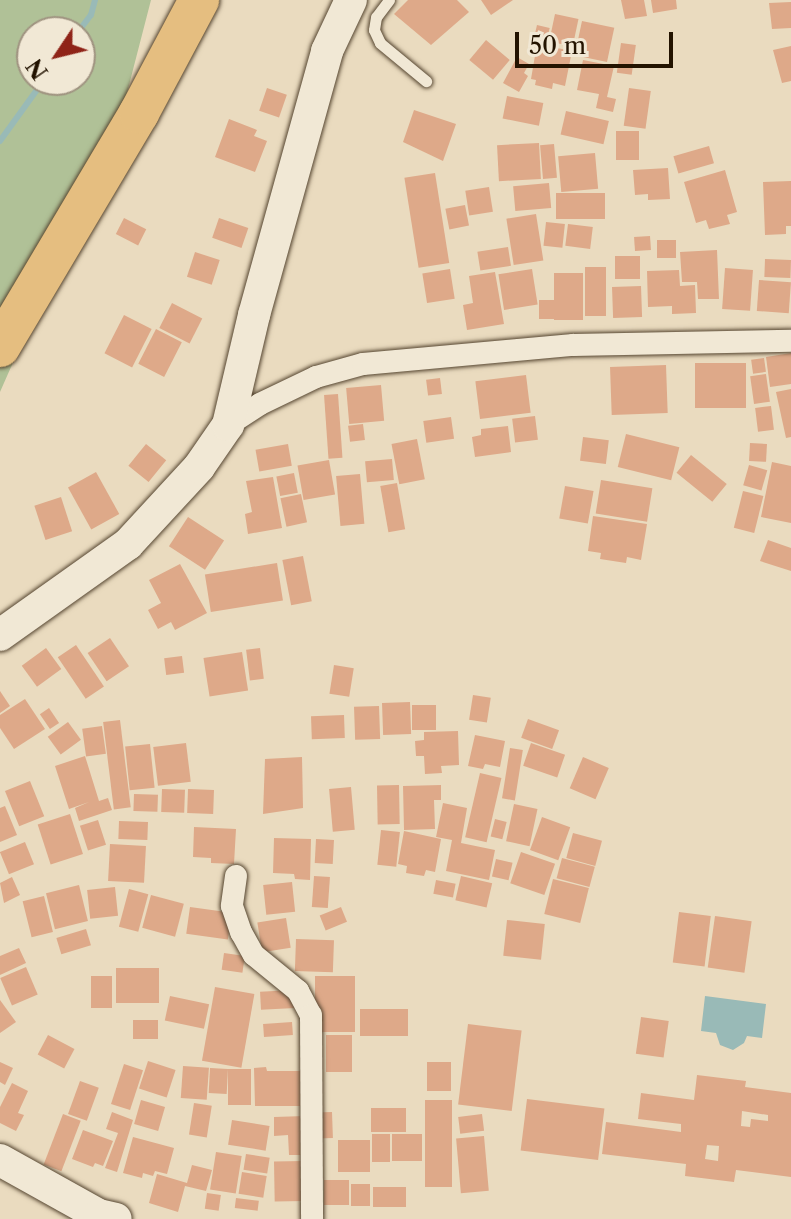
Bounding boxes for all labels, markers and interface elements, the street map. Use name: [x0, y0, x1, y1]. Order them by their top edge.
north arrow: [16, 16, 96, 96]
scale bar: [519, 16, 677, 66]
text: 50 m: [529, 31, 586, 60]
text: N: [21, 53, 54, 84]

